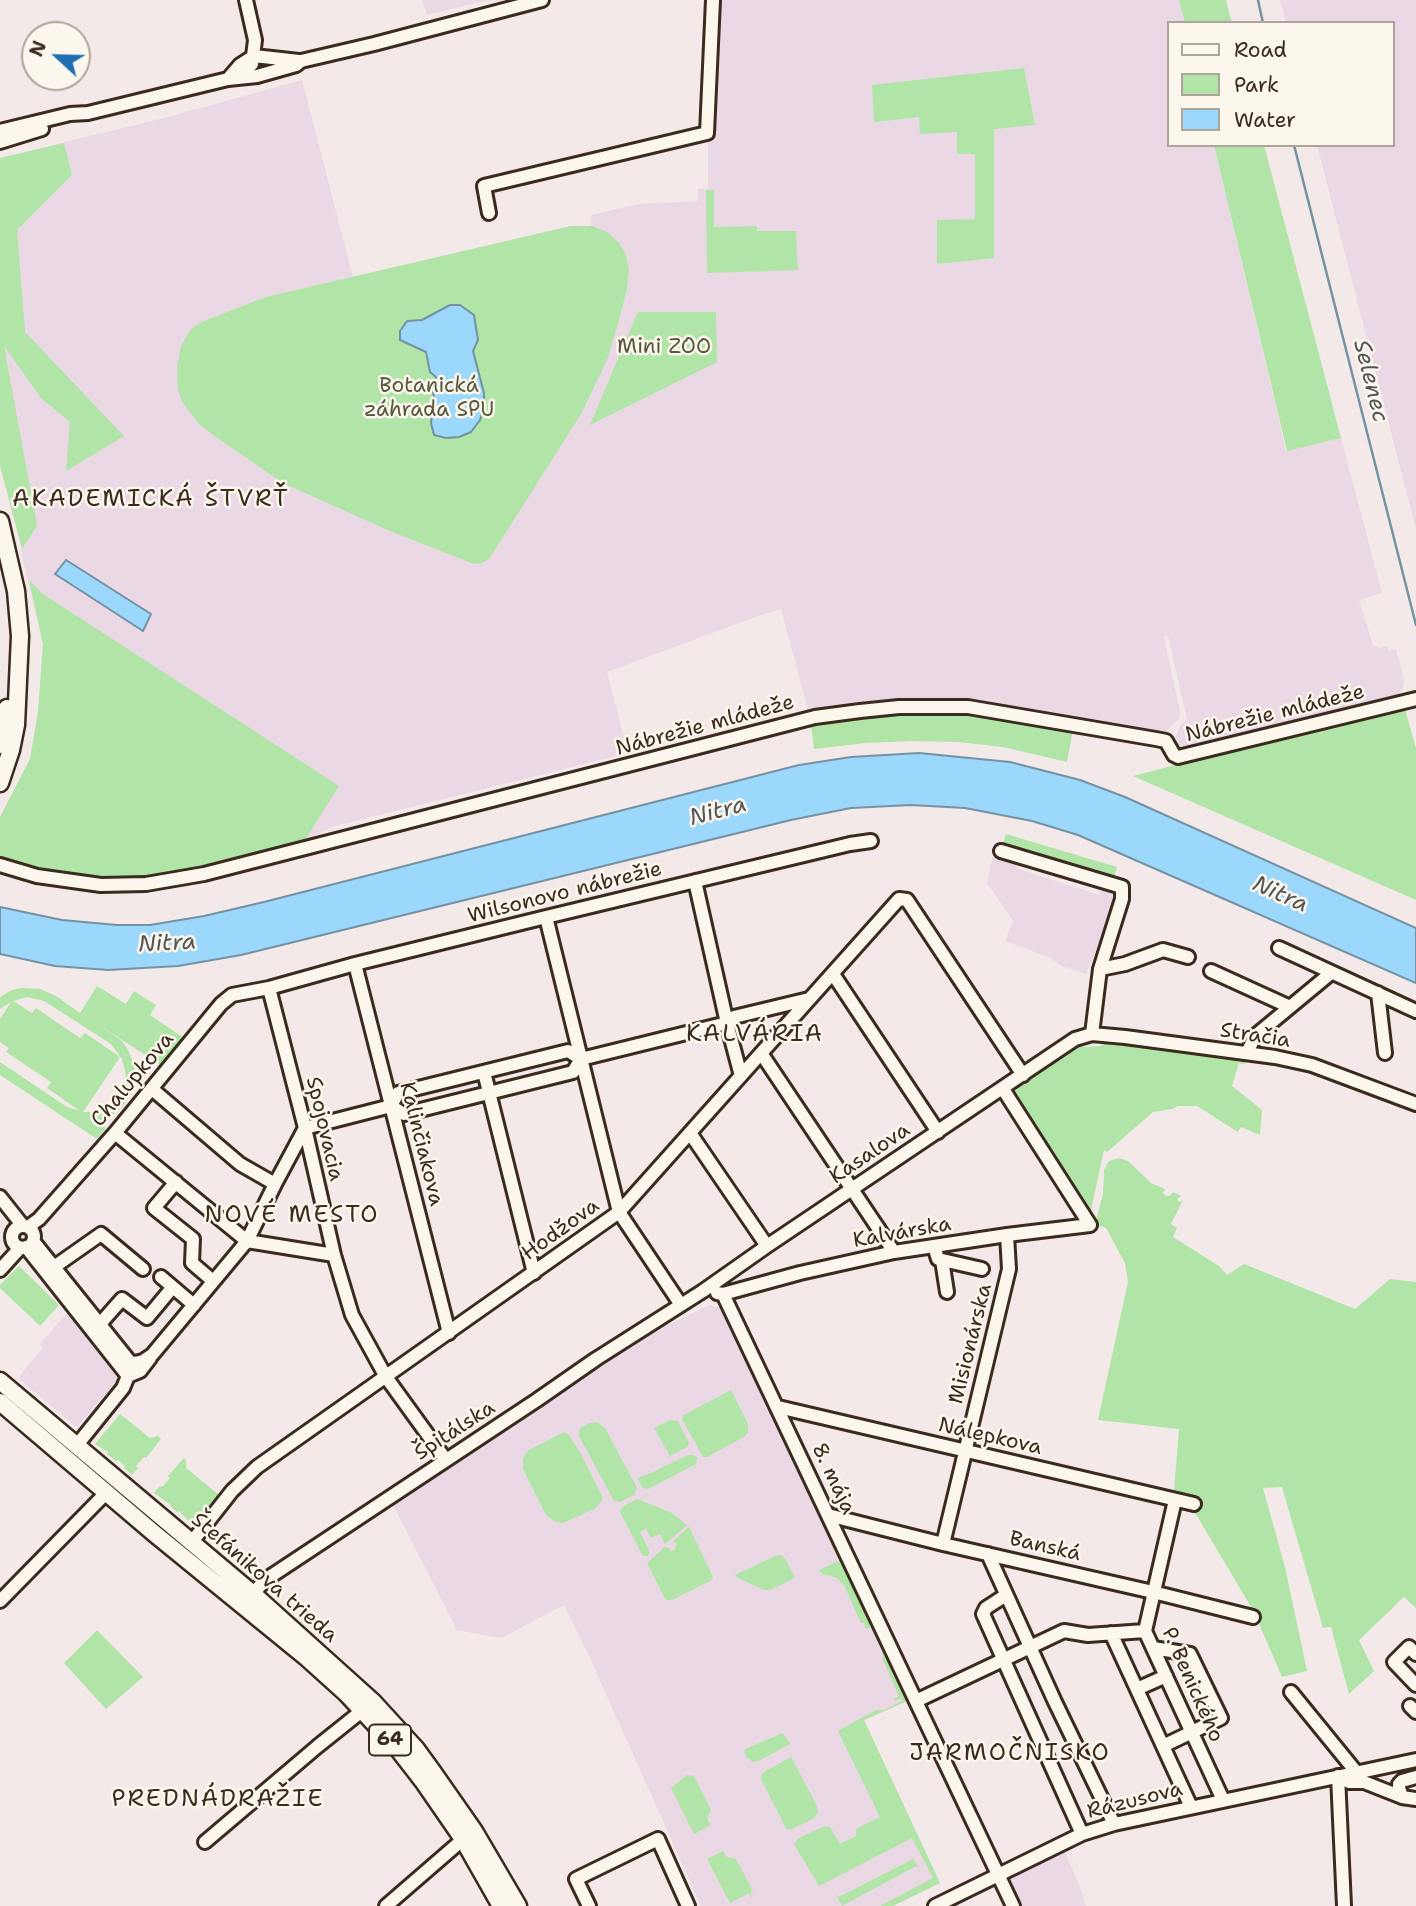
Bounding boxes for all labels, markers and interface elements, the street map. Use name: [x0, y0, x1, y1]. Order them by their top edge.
north arrow: [21, 21, 91, 91]
legend: [1168, 21, 1395, 147]
text: Road: [1234, 36, 1287, 64]
text: N: [24, 37, 52, 60]
text: Park: [1234, 71, 1279, 99]
text: Water: [1234, 106, 1296, 134]
park label: Mini ZOO: [617, 335, 711, 361]
water label: Selenec: [1346, 337, 1394, 425]
park label: Botanická záhrada SPU: [364, 374, 494, 424]
district label: AKADEMICKÁ ŠTVRŤ: [14, 486, 288, 514]
street label: Nábrežie mládeže: [1183, 680, 1367, 748]
street label: Nábrežie mládeže: [613, 690, 797, 762]
water label: Nitra: [686, 791, 750, 833]
street label: Wilsonovo nábrežie: [465, 857, 665, 929]
water label: Nitra: [1248, 871, 1312, 919]
water label: Nitra: [137, 929, 197, 959]
street label: Stračia: [1218, 1018, 1292, 1054]
district label: KALVÁRIA: [687, 1021, 823, 1049]
street label: Chalupkova: [86, 1028, 180, 1132]
street label: Spojovacia: [300, 1075, 348, 1183]
street label: Kalinčiakova: [393, 1079, 449, 1209]
street label: Kasalova: [825, 1118, 915, 1190]
street label: Hodžova: [517, 1194, 605, 1266]
district label: NOVÉ MESTO: [206, 1202, 378, 1230]
street label: Kalvárska: [851, 1212, 953, 1254]
street label: Misionárska: [944, 1281, 998, 1407]
street label: Špitálska: [410, 1396, 500, 1466]
street label: Nálepkova: [936, 1413, 1044, 1461]
street label: 8. mája: [806, 1439, 860, 1519]
street label: Štefánikova trieda: [186, 1507, 342, 1649]
street label: Banská: [1007, 1527, 1083, 1567]
street label: P. Benického: [1155, 1624, 1229, 1746]
road number: 64: [369, 1724, 411, 1756]
district label: JARMOČNISKO: [911, 1740, 1109, 1768]
street label: Rázusova: [1085, 1777, 1185, 1825]
district label: PREDNÁDRAŽIE: [113, 1786, 323, 1814]

